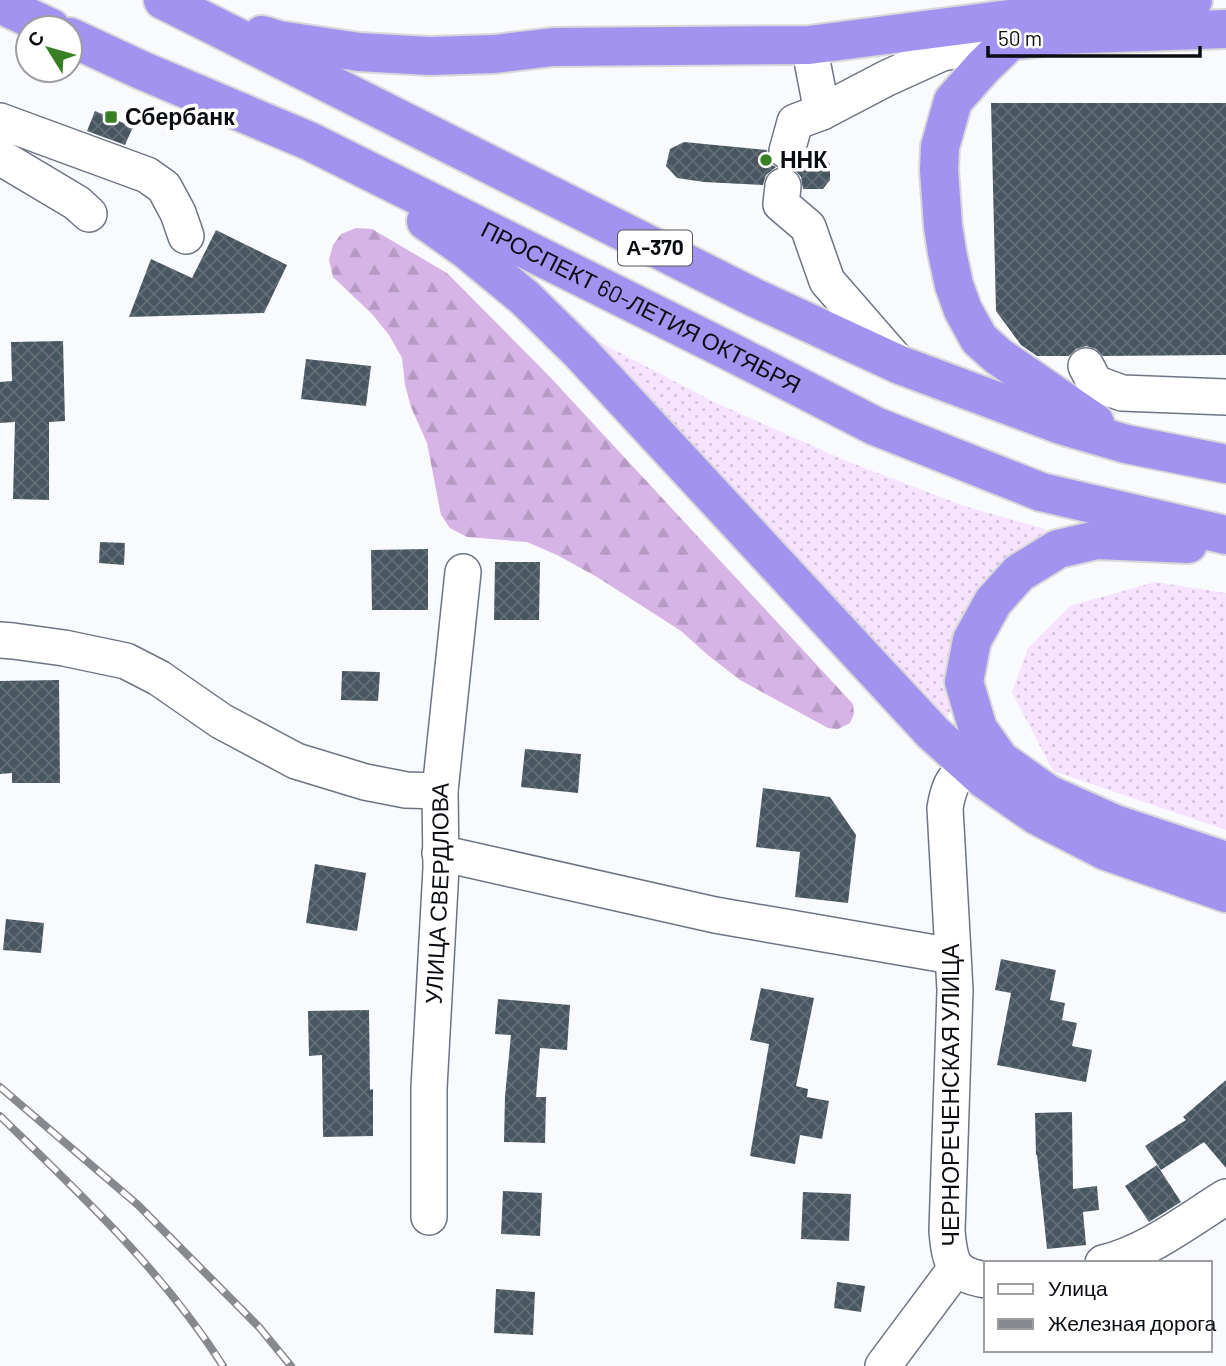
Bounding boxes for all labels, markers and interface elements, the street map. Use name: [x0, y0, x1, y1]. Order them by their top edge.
north arrow: [14, 14, 84, 84]
scale bar: [988, 14, 1200, 58]
text: 50 m: [998, 25, 1042, 50]
text: С: [22, 26, 49, 51]
place label: Сбербанк: [125, 102, 235, 130]
marker: Сбербанк: [103, 109, 119, 125]
place label: ННК: [780, 145, 828, 173]
marker: ННК: [758, 152, 774, 168]
street label: ПРОСПЕКТ 60-ЛЕТИЯ ОКТЯБРЯ: [477, 214, 806, 399]
road number: А-370: [618, 230, 692, 266]
street label: УЛИЦА СВЕРДЛОВА: [419, 780, 454, 1005]
street label: ЧЕРНОРЕЧЕНСКАЯ УЛИЦА: [936, 943, 964, 1246]
legend: [984, 1261, 1212, 1352]
text: Улица: [1048, 1275, 1108, 1300]
text: Железная дорога: [1048, 1310, 1217, 1335]

